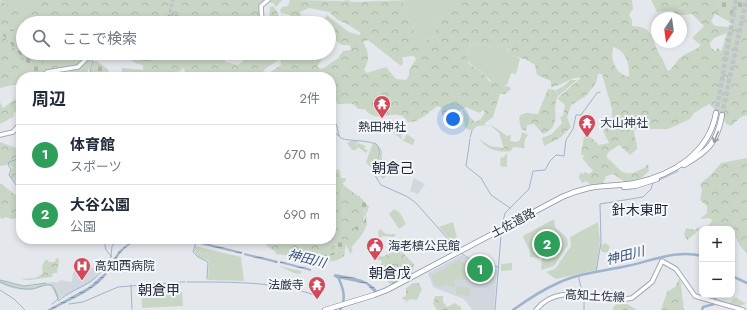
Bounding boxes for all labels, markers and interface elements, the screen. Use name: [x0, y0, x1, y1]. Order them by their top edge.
north arrow: [651, 12, 687, 48]
search box: [16, 16, 336, 60]
icon: search: [30, 27, 52, 49]
text: ここで検索: [62, 28, 137, 50]
text: 周辺: [32, 87, 66, 111]
text: 2件: [300, 89, 320, 108]
temple icon: 熱田神社: [372, 94, 392, 119]
your location: [443, 109, 463, 129]
temple icon: 大山神社: [577, 113, 597, 138]
place label: 大山神社: [600, 114, 648, 132]
place label: 熱田神社: [358, 118, 406, 136]
one-way arrow: [712, 130, 719, 142]
text: 体育館: [70, 134, 115, 156]
text: 1: [42, 145, 48, 164]
text: 670 m: [284, 145, 320, 164]
text: スポーツ: [70, 157, 122, 176]
district label: 朝倉己: [372, 158, 414, 178]
text: 大谷公園: [70, 194, 130, 216]
district label: 針木東町: [612, 200, 668, 220]
street label: 土佐道路: [488, 204, 538, 242]
text: 2: [41, 205, 49, 224]
text: 690 m: [283, 205, 320, 224]
text: 公園: [70, 217, 96, 236]
map controls: [699, 226, 735, 298]
button: +: [699, 226, 735, 262]
pin: 2: [534, 229, 560, 259]
public building icon: 海老槙公民館: [365, 236, 385, 261]
place label: 海老槙公民館: [388, 237, 460, 255]
water label: 神田川: [604, 241, 648, 269]
water label: 神田川: [286, 245, 330, 273]
pin: 1: [467, 254, 493, 284]
hospital icon: 高知西病院: [72, 256, 92, 281]
place label: 高知西病院: [95, 257, 155, 275]
button: −: [699, 262, 735, 298]
district label: 朝倉戊: [369, 263, 411, 283]
temple icon: 法厳寺: [307, 275, 327, 300]
place label: 法厳寺: [268, 276, 304, 294]
district label: 朝倉甲: [138, 280, 180, 300]
street label: 高知土佐線: [565, 285, 625, 307]

